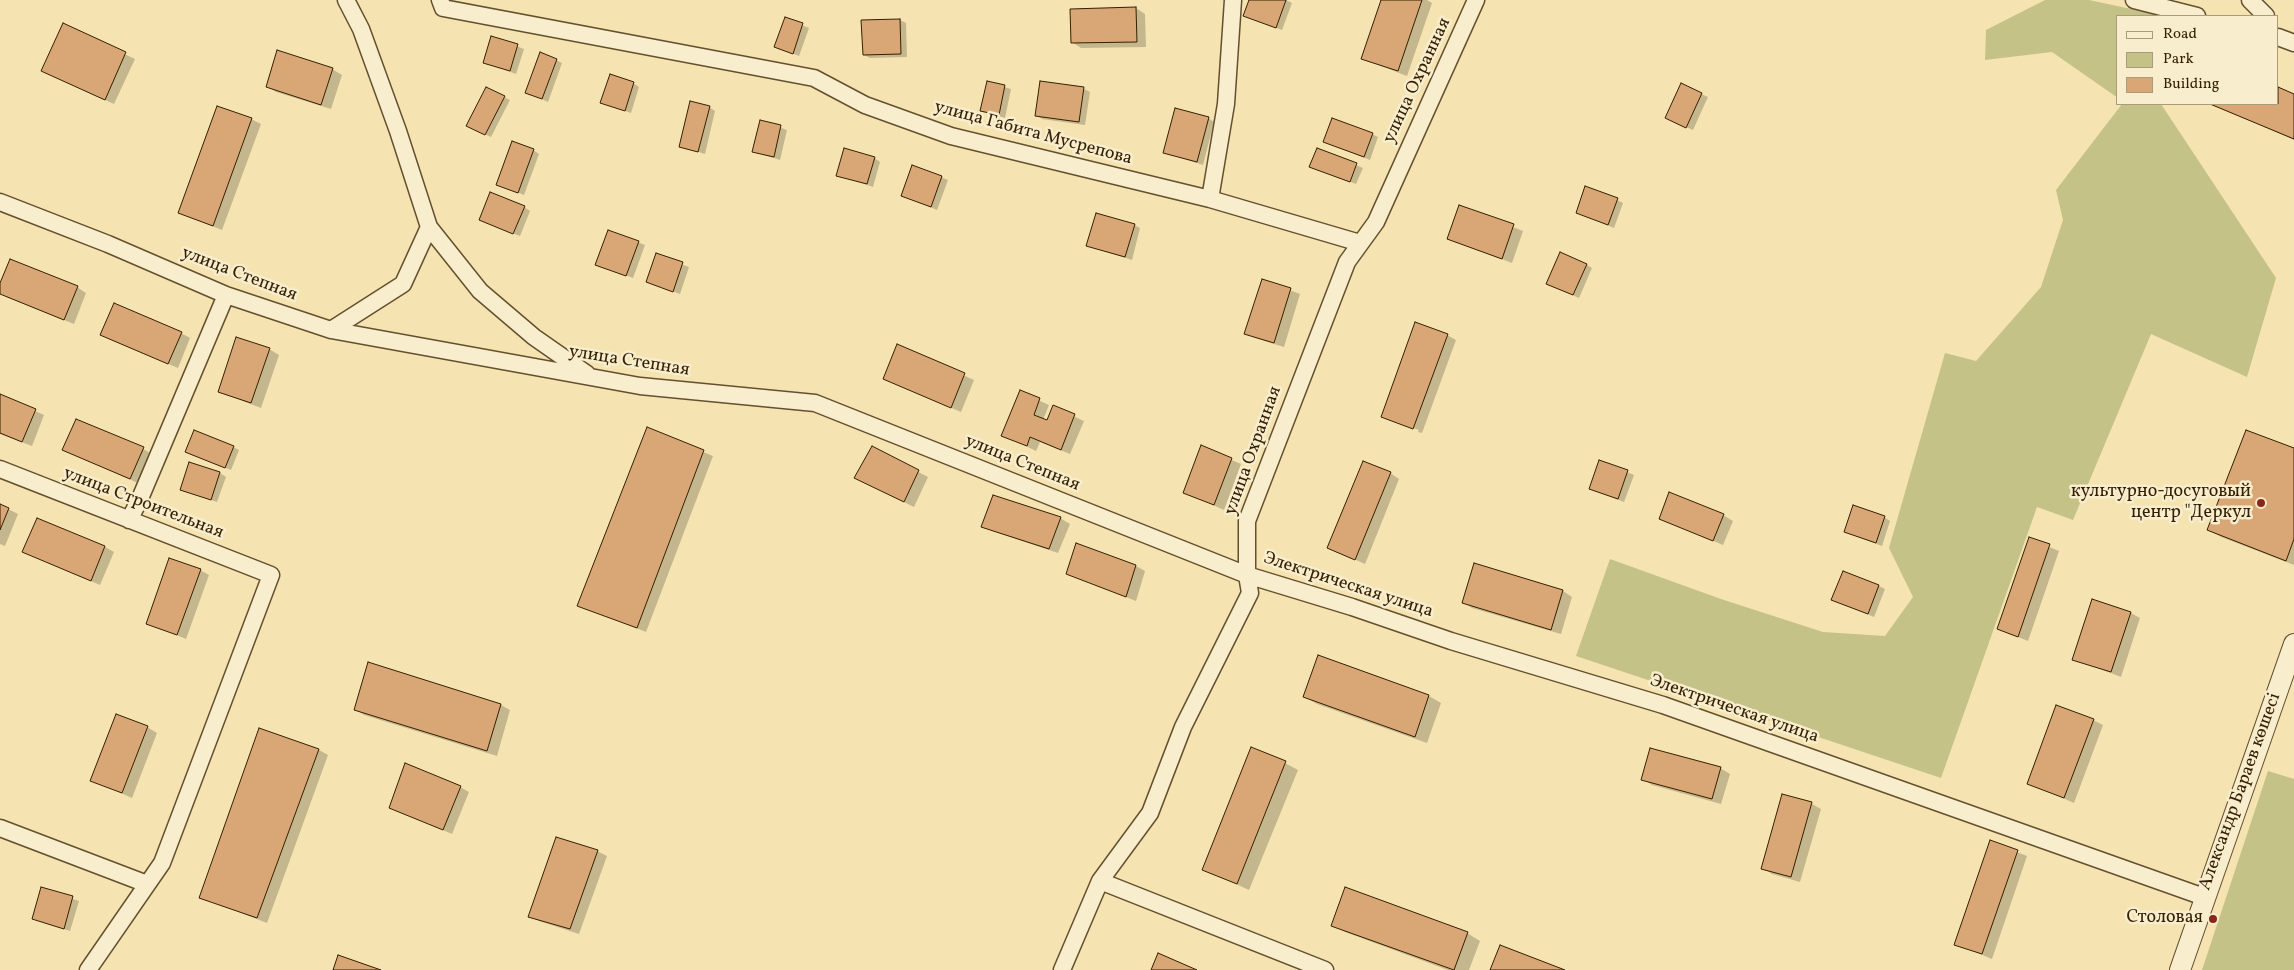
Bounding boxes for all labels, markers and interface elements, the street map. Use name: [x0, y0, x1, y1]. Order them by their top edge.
street label: улица Охранная: [1380, 15, 1456, 147]
legend: [2116, 15, 2279, 105]
text: Road: [2163, 24, 2197, 45]
text: Park: [2163, 49, 2194, 70]
text: Building: [2163, 74, 2219, 95]
street label: улица Габита Мусрепова: [932, 97, 1134, 171]
street label: улица Степная: [178, 243, 300, 307]
street label: улица Степная: [567, 342, 691, 382]
street label: улица Охранная: [1221, 384, 1287, 518]
street label: улица Степная: [961, 431, 1083, 497]
street label: улица Строительная: [60, 463, 226, 545]
place label: культурно-досуговый центр "Деркул: [2071, 482, 2251, 524]
marker: культурно-досуговый центр "Деркул: [2255, 497, 2267, 509]
street label: Электрическая улица: [1260, 548, 1436, 624]
street label: Электрическая улица: [1647, 671, 1821, 749]
street label: Александр Бараев көшесі: [2195, 690, 2287, 894]
place label: Столовая: [2126, 908, 2203, 930]
marker: Столовая: [2207, 913, 2219, 925]

